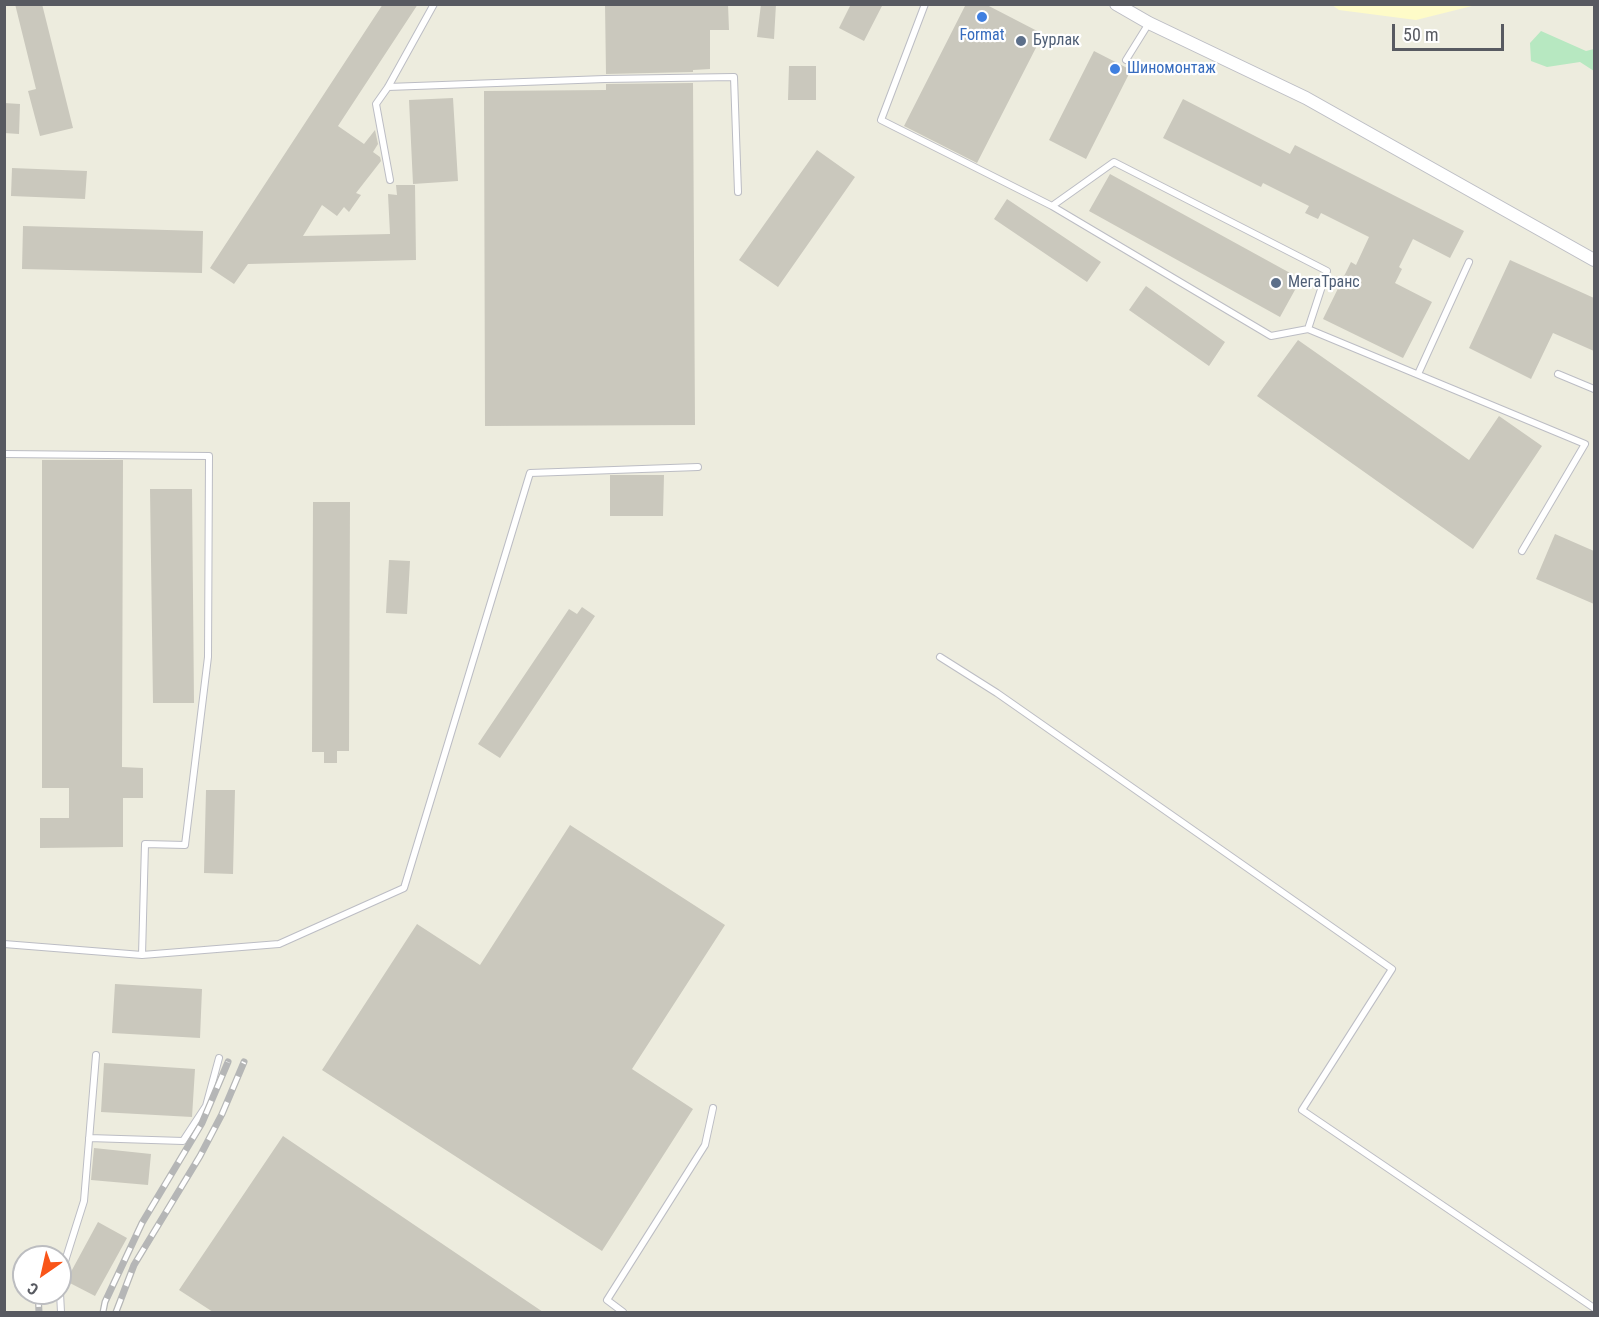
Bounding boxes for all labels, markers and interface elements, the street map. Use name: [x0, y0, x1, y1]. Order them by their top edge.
marker: Format: [975, 10, 989, 24]
scale bar: [1395, 12, 1508, 50]
text: 50 m: [1403, 24, 1438, 45]
place label: Format: [960, 26, 1004, 46]
place label: Бурлак: [1033, 31, 1080, 51]
marker: Бурлак: [1014, 34, 1028, 48]
place label: Шиномонтаж: [1127, 59, 1216, 79]
marker: Шиномонтаж: [1108, 62, 1122, 76]
place label: МегаТранс: [1288, 273, 1360, 293]
marker: МегаТранс: [1269, 276, 1283, 290]
north arrow: [12, 1245, 72, 1305]
text: С: [24, 1278, 42, 1299]

